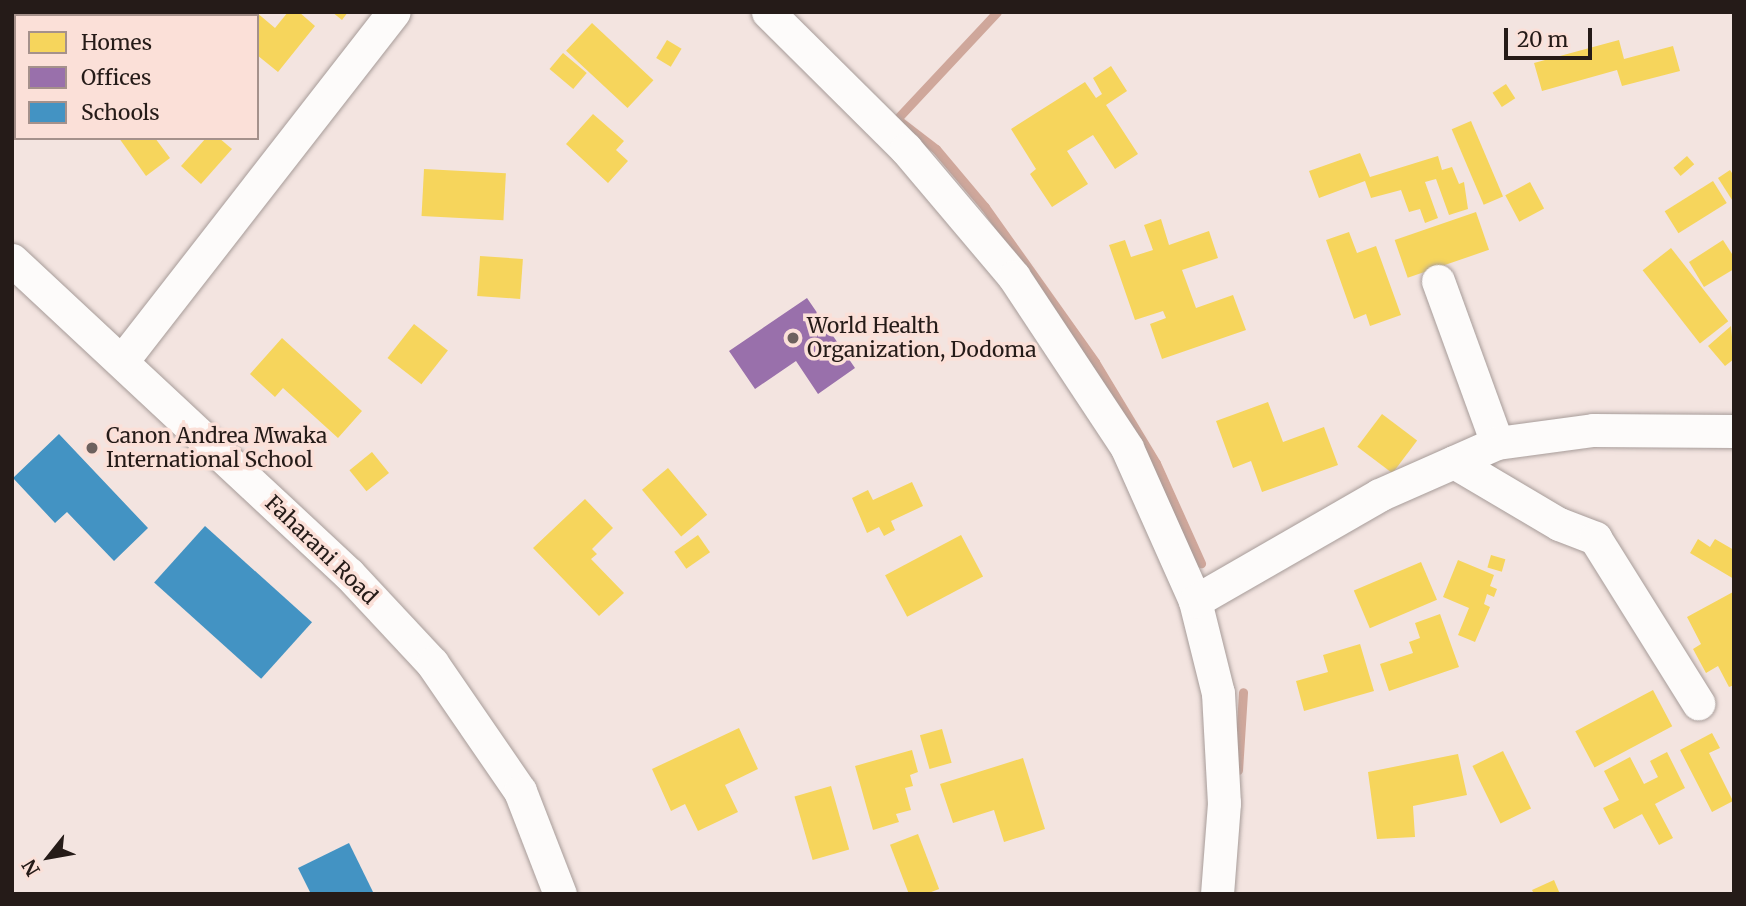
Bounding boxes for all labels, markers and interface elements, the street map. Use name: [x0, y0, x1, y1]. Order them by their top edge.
legend: [14, 14, 259, 140]
scale bar: [1508, 14, 1596, 58]
text: 20 m: [1517, 26, 1568, 53]
text: Homes: [81, 29, 152, 56]
text: Offices: [81, 64, 151, 91]
text: Schools: [81, 99, 160, 126]
place label: World Health Organization, Dodoma: [807, 313, 1036, 363]
marker: World Health Organization, Dodoma: [785, 330, 801, 346]
place label: Canon Andrea Mwaka International School: [106, 423, 327, 473]
marker: Canon Andrea Mwaka International School: [84, 440, 100, 456]
street label: Faharani Road: [260, 490, 382, 610]
north arrow: [14, 822, 84, 892]
text: N: [17, 855, 45, 880]

